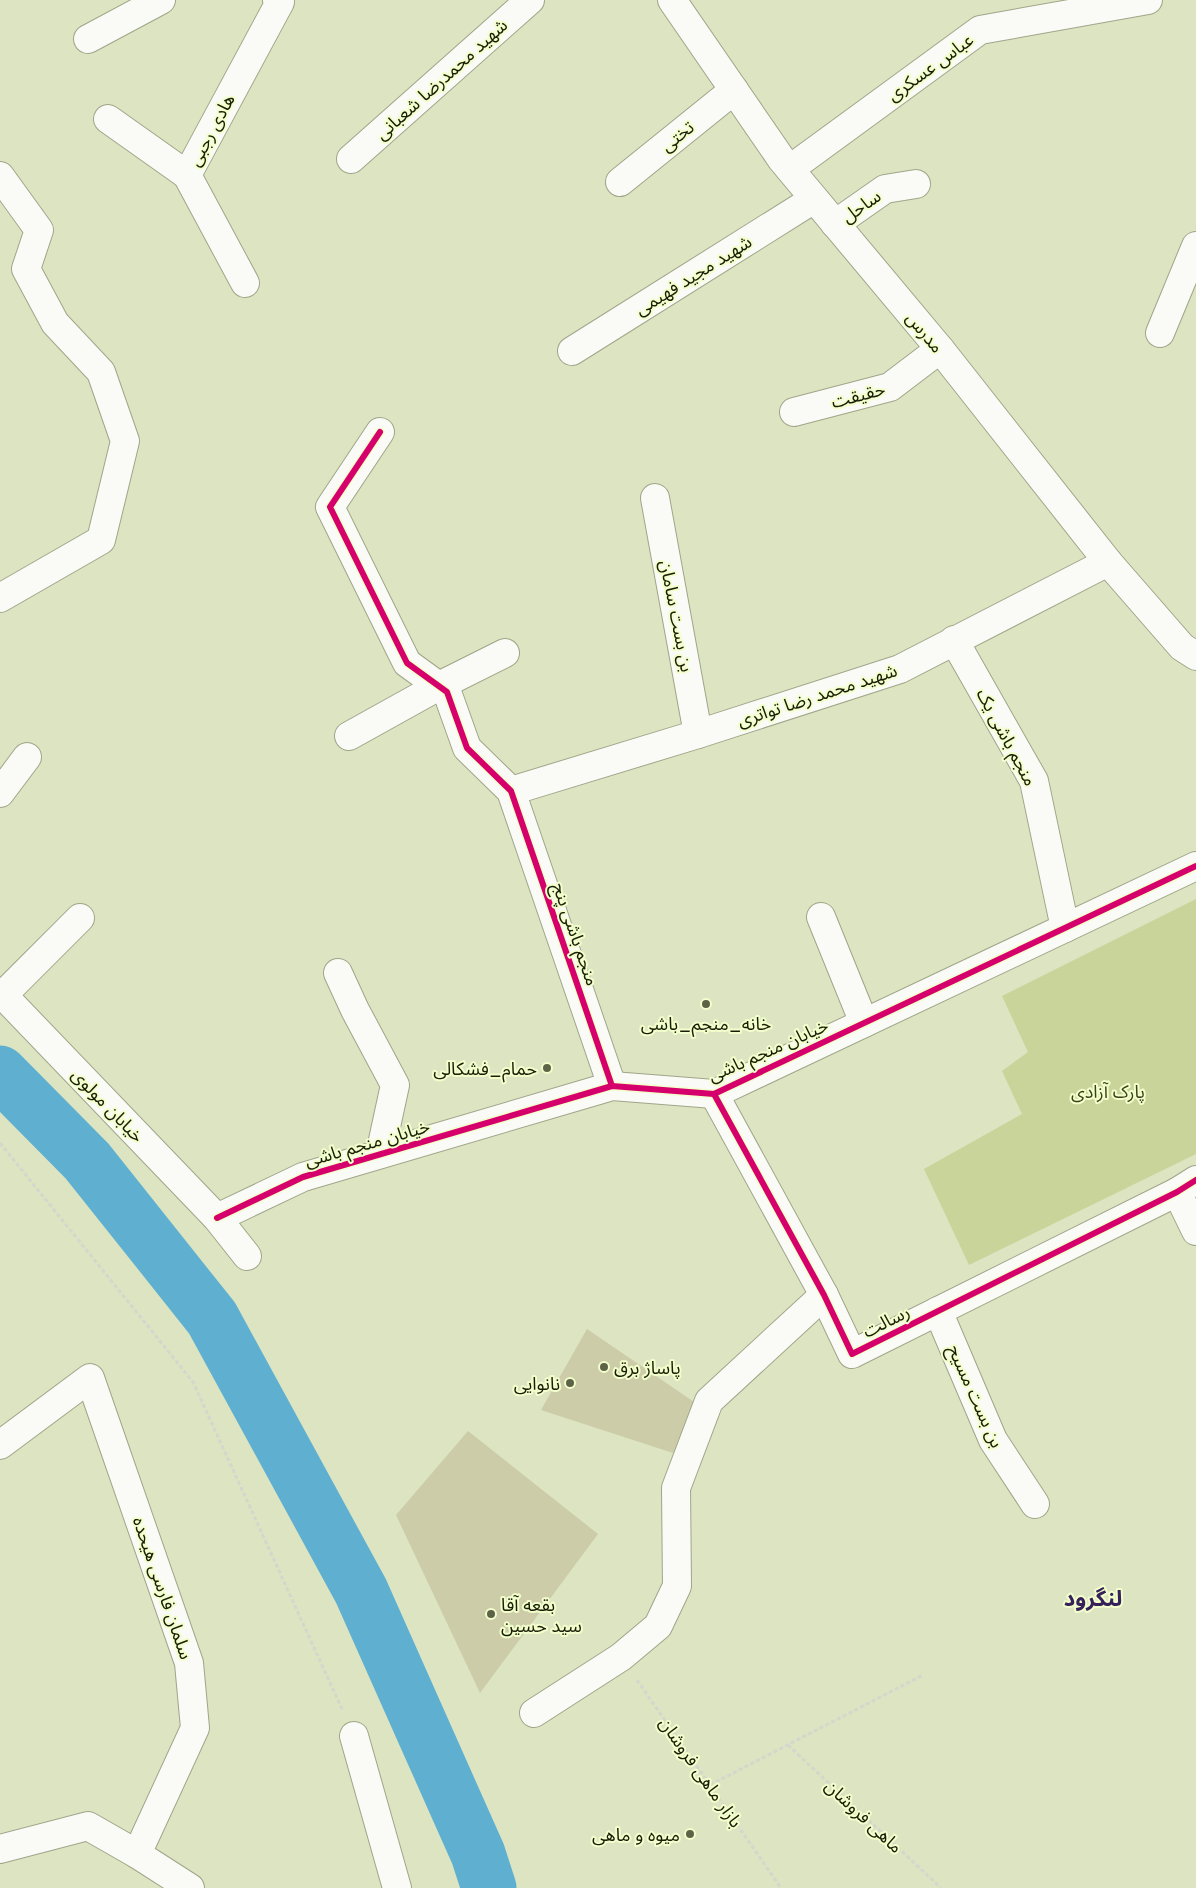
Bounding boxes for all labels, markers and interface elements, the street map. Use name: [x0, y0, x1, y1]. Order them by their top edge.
street label: شهید محمدرضا شعبانی: [369, 13, 513, 145]
street label: عباس عسکری: [882, 27, 978, 107]
street label: هادی رجبی: [182, 89, 240, 171]
street label: تختی: [655, 115, 699, 157]
street label: ساحل: [836, 183, 886, 229]
street label: شهید مجید فهیمی: [630, 229, 756, 321]
street label: مدرس: [900, 306, 950, 358]
street label: حقیقت: [828, 376, 888, 414]
street label: بن بست سامان: [654, 558, 700, 674]
street label: شهید محمد رضا تواتری: [734, 657, 900, 733]
street label: منجم باشی یک: [970, 684, 1043, 791]
street label: منجم باشی پنج: [546, 879, 605, 989]
marker: خانه_منجم_باشی: [700, 998, 712, 1010]
place label: خانه_منجم_باشی: [641, 1011, 771, 1037]
street label: خیابان منجم باشی: [704, 1012, 833, 1089]
place label: حمام_فشکالی: [433, 1056, 537, 1083]
street label: خیابان مولوی: [66, 1062, 150, 1148]
marker: حمام_فشکالی: [541, 1062, 553, 1074]
park label: پارک آزادی: [1071, 1079, 1145, 1104]
street label: خیابان منجم باشی: [301, 1113, 433, 1174]
street label: رسالت: [858, 1299, 914, 1343]
street label: بن بست مسیح: [941, 1340, 1010, 1452]
place label: پاساژ برق: [614, 1355, 681, 1380]
marker: پاساژ برق: [598, 1361, 610, 1373]
place label: نانوایی: [514, 1371, 560, 1396]
marker: نانوایی: [564, 1377, 576, 1389]
street label: سلمان فارسی هیحده: [127, 1513, 199, 1663]
district label: لنگرود: [1064, 1583, 1122, 1614]
place label: بقعه آقا سید حسین: [501, 1592, 582, 1638]
marker: بقعه آقا سید حسین: [485, 1608, 497, 1620]
street label: بازار ماهی فروشان: [654, 1712, 748, 1832]
street label: ماهی فروشان: [820, 1773, 908, 1859]
place label: میوه و ماهی: [592, 1822, 680, 1847]
marker: میوه و ماهی: [684, 1828, 696, 1840]

